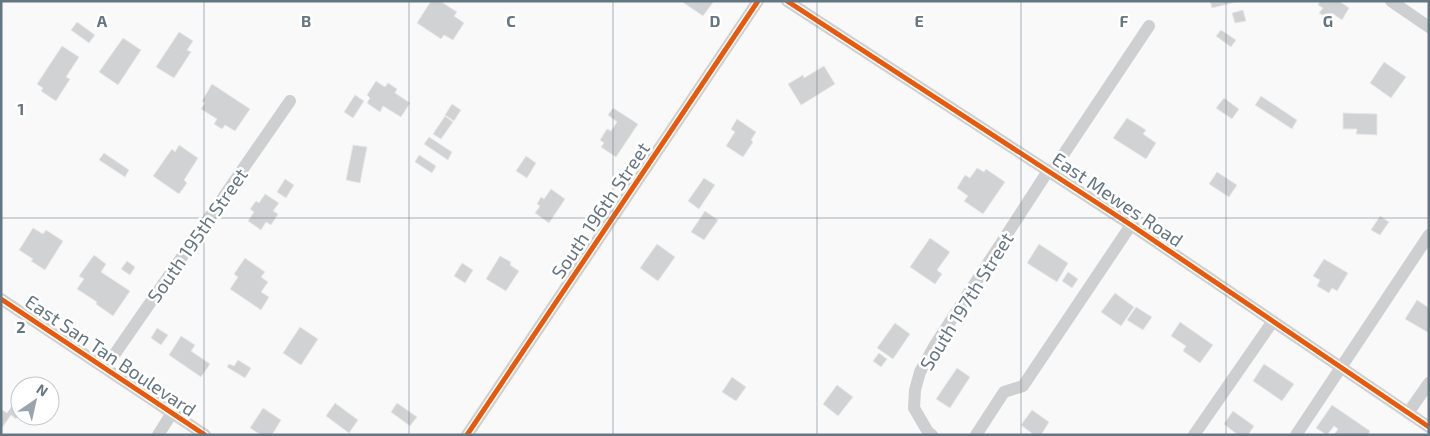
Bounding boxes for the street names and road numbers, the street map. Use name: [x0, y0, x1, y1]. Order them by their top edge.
street label: South 196th Street: [546, 137, 654, 283]
street label: East Mewes Road: [1048, 147, 1188, 251]
street label: South 195th Street: [142, 163, 252, 307]
street label: South 197th Street: [914, 228, 1018, 374]
street label: East San Tan Boulevard: [21, 289, 201, 421]

